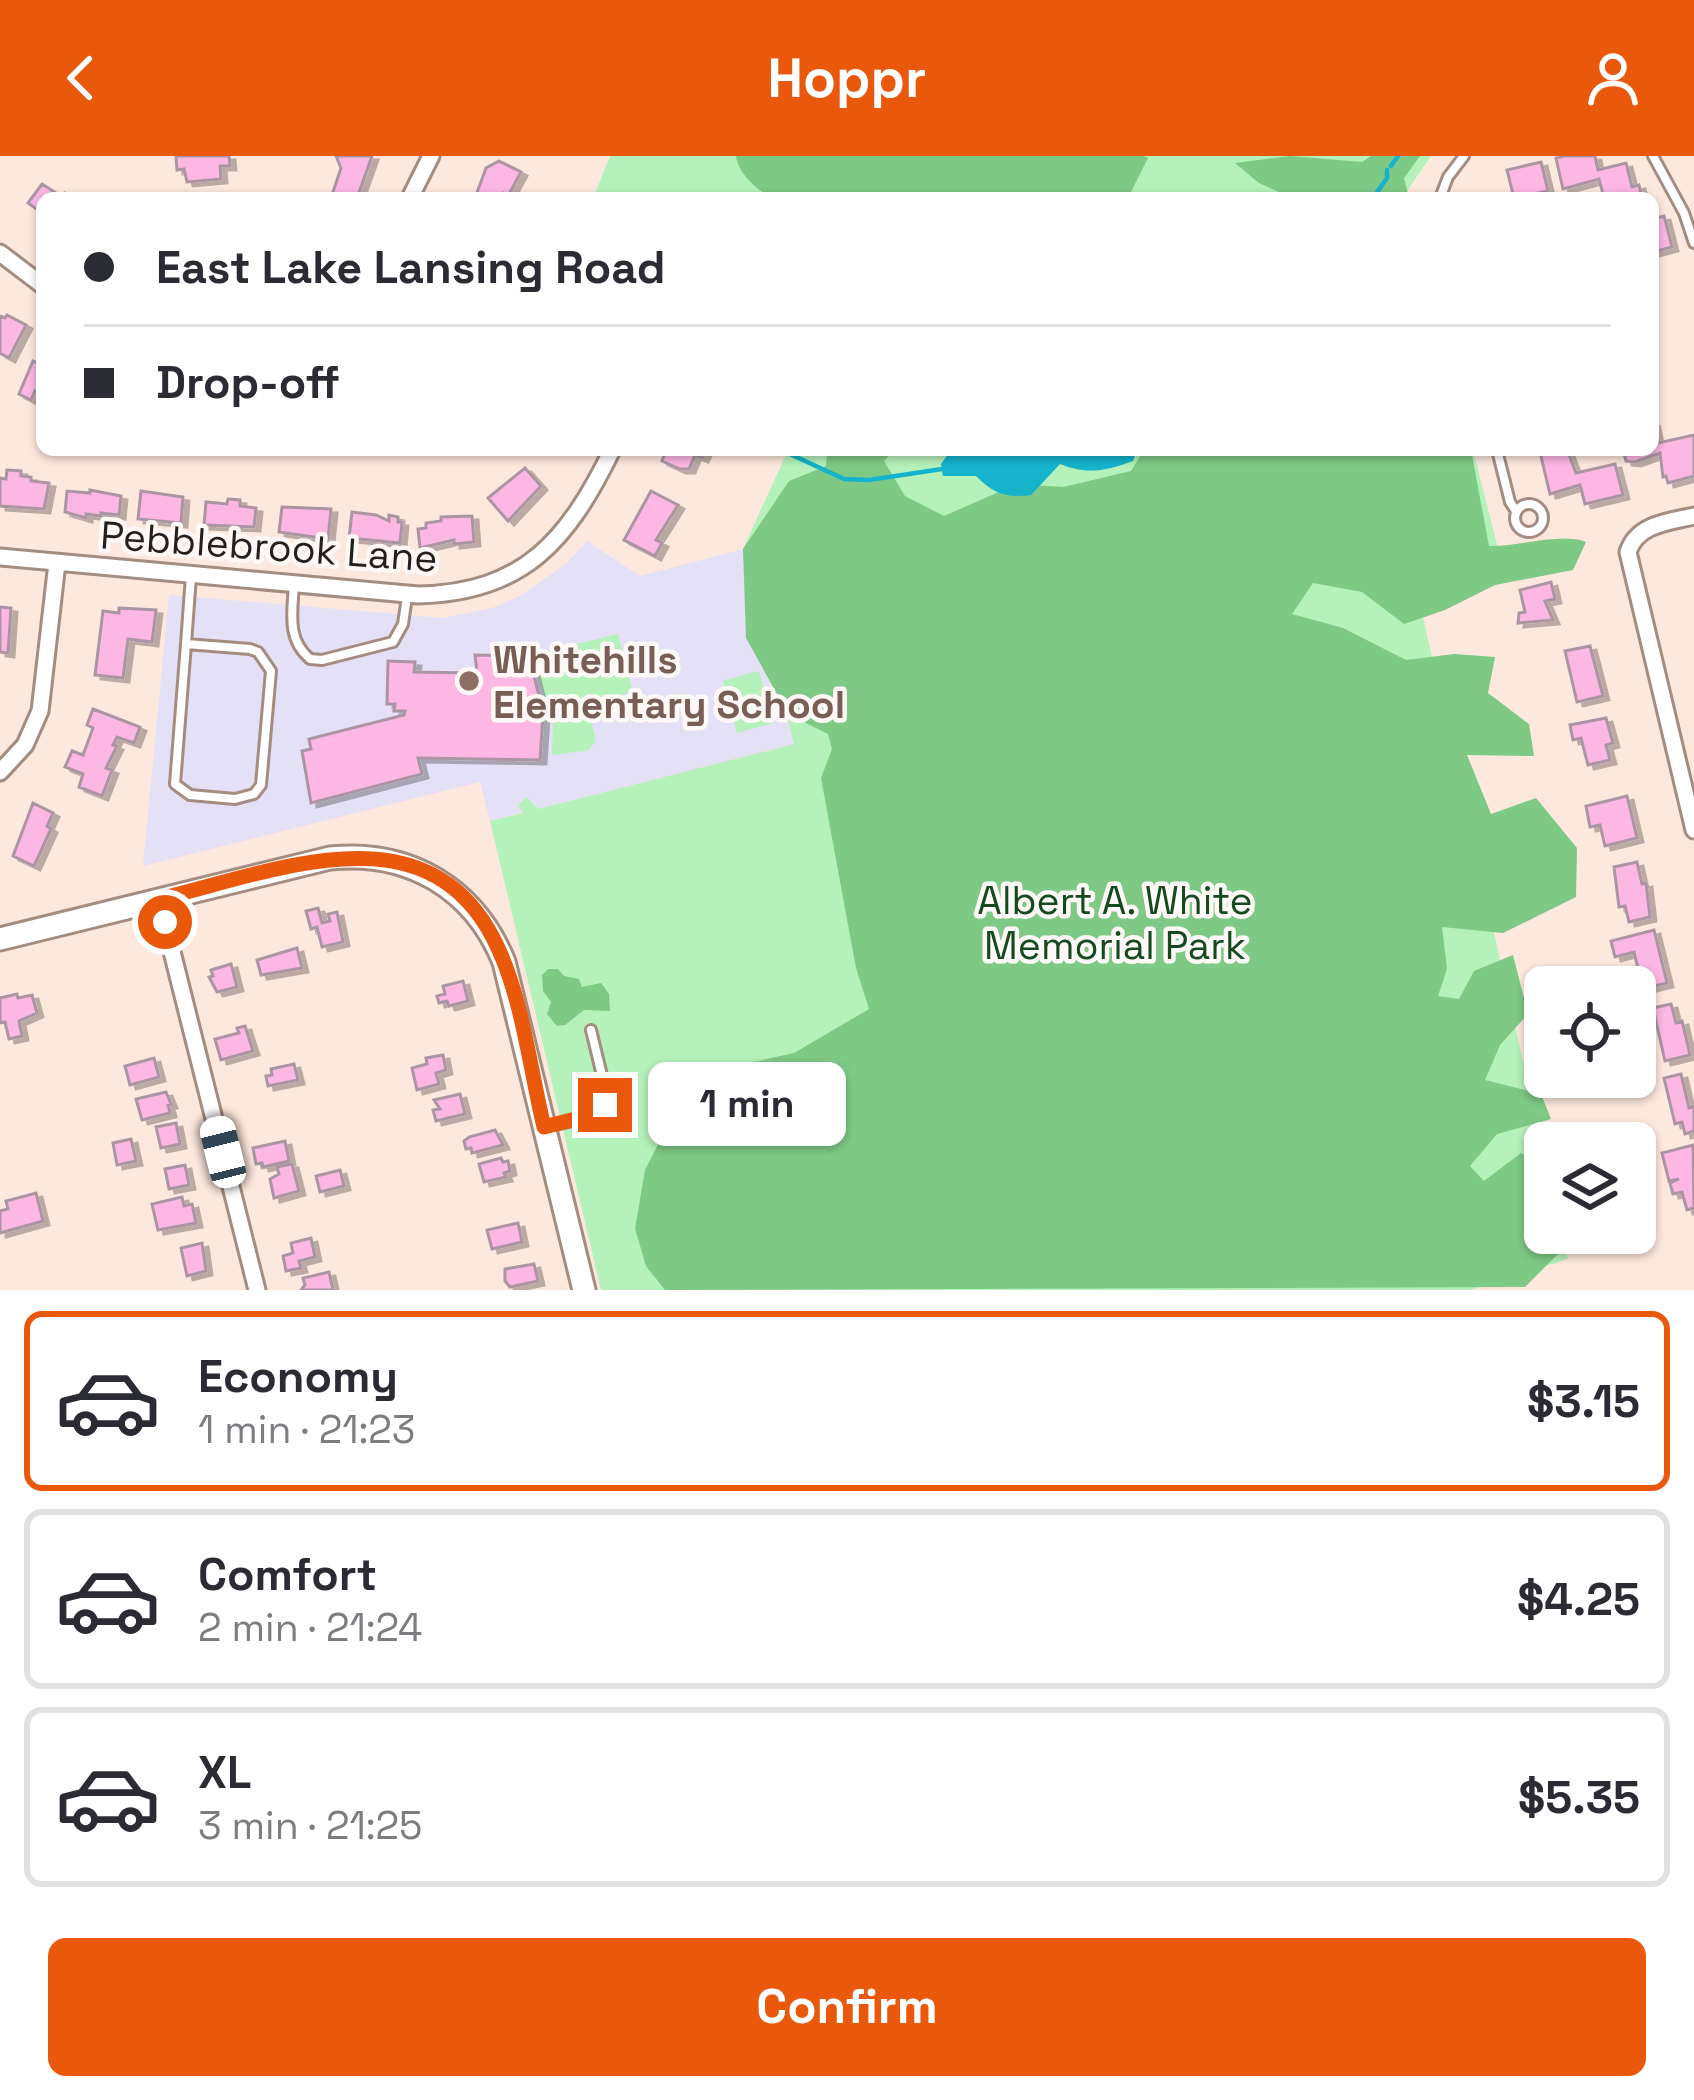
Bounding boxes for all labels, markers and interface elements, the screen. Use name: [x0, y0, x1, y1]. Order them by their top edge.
text: Hoppr: [768, 44, 926, 113]
icon: back: [48, 45, 114, 111]
icon: person: [1580, 45, 1646, 111]
text: East Lake Lansing Road: [156, 239, 665, 296]
text: Drop-off: [156, 354, 340, 411]
street label: Pebblebrook Lane: [99, 510, 439, 583]
place label: Whitehills Elementary School: [493, 635, 845, 729]
marker: Whitehills Elementary School: [456, 668, 482, 694]
park label: Albert A. White Memorial Park: [977, 876, 1253, 970]
route start: [138, 895, 192, 949]
map controls: [1524, 966, 1656, 1254]
button: locate: [1524, 966, 1656, 1098]
callout: 1 min: [647, 1063, 845, 1147]
route end: [578, 1078, 632, 1132]
text: 1 min: [699, 1079, 795, 1128]
car: [197, 1113, 249, 1191]
button: layers: [1524, 1122, 1656, 1254]
icon: car: [54, 1347, 162, 1455]
text: Economy: [198, 1348, 398, 1405]
text: $3.15: [1527, 1373, 1640, 1430]
text: 1 min · 21:23: [198, 1405, 415, 1454]
icon: car: [54, 1545, 162, 1653]
text: Comfort: [198, 1546, 377, 1603]
text: $4.25: [1517, 1571, 1640, 1628]
text: 2 min · 21:24: [198, 1603, 422, 1652]
icon: car: [54, 1743, 162, 1851]
text: XL: [198, 1744, 251, 1801]
text: $5.35: [1518, 1769, 1640, 1826]
text: 3 min · 21:25: [198, 1801, 422, 1850]
button: Confirm: [48, 1938, 1646, 2076]

